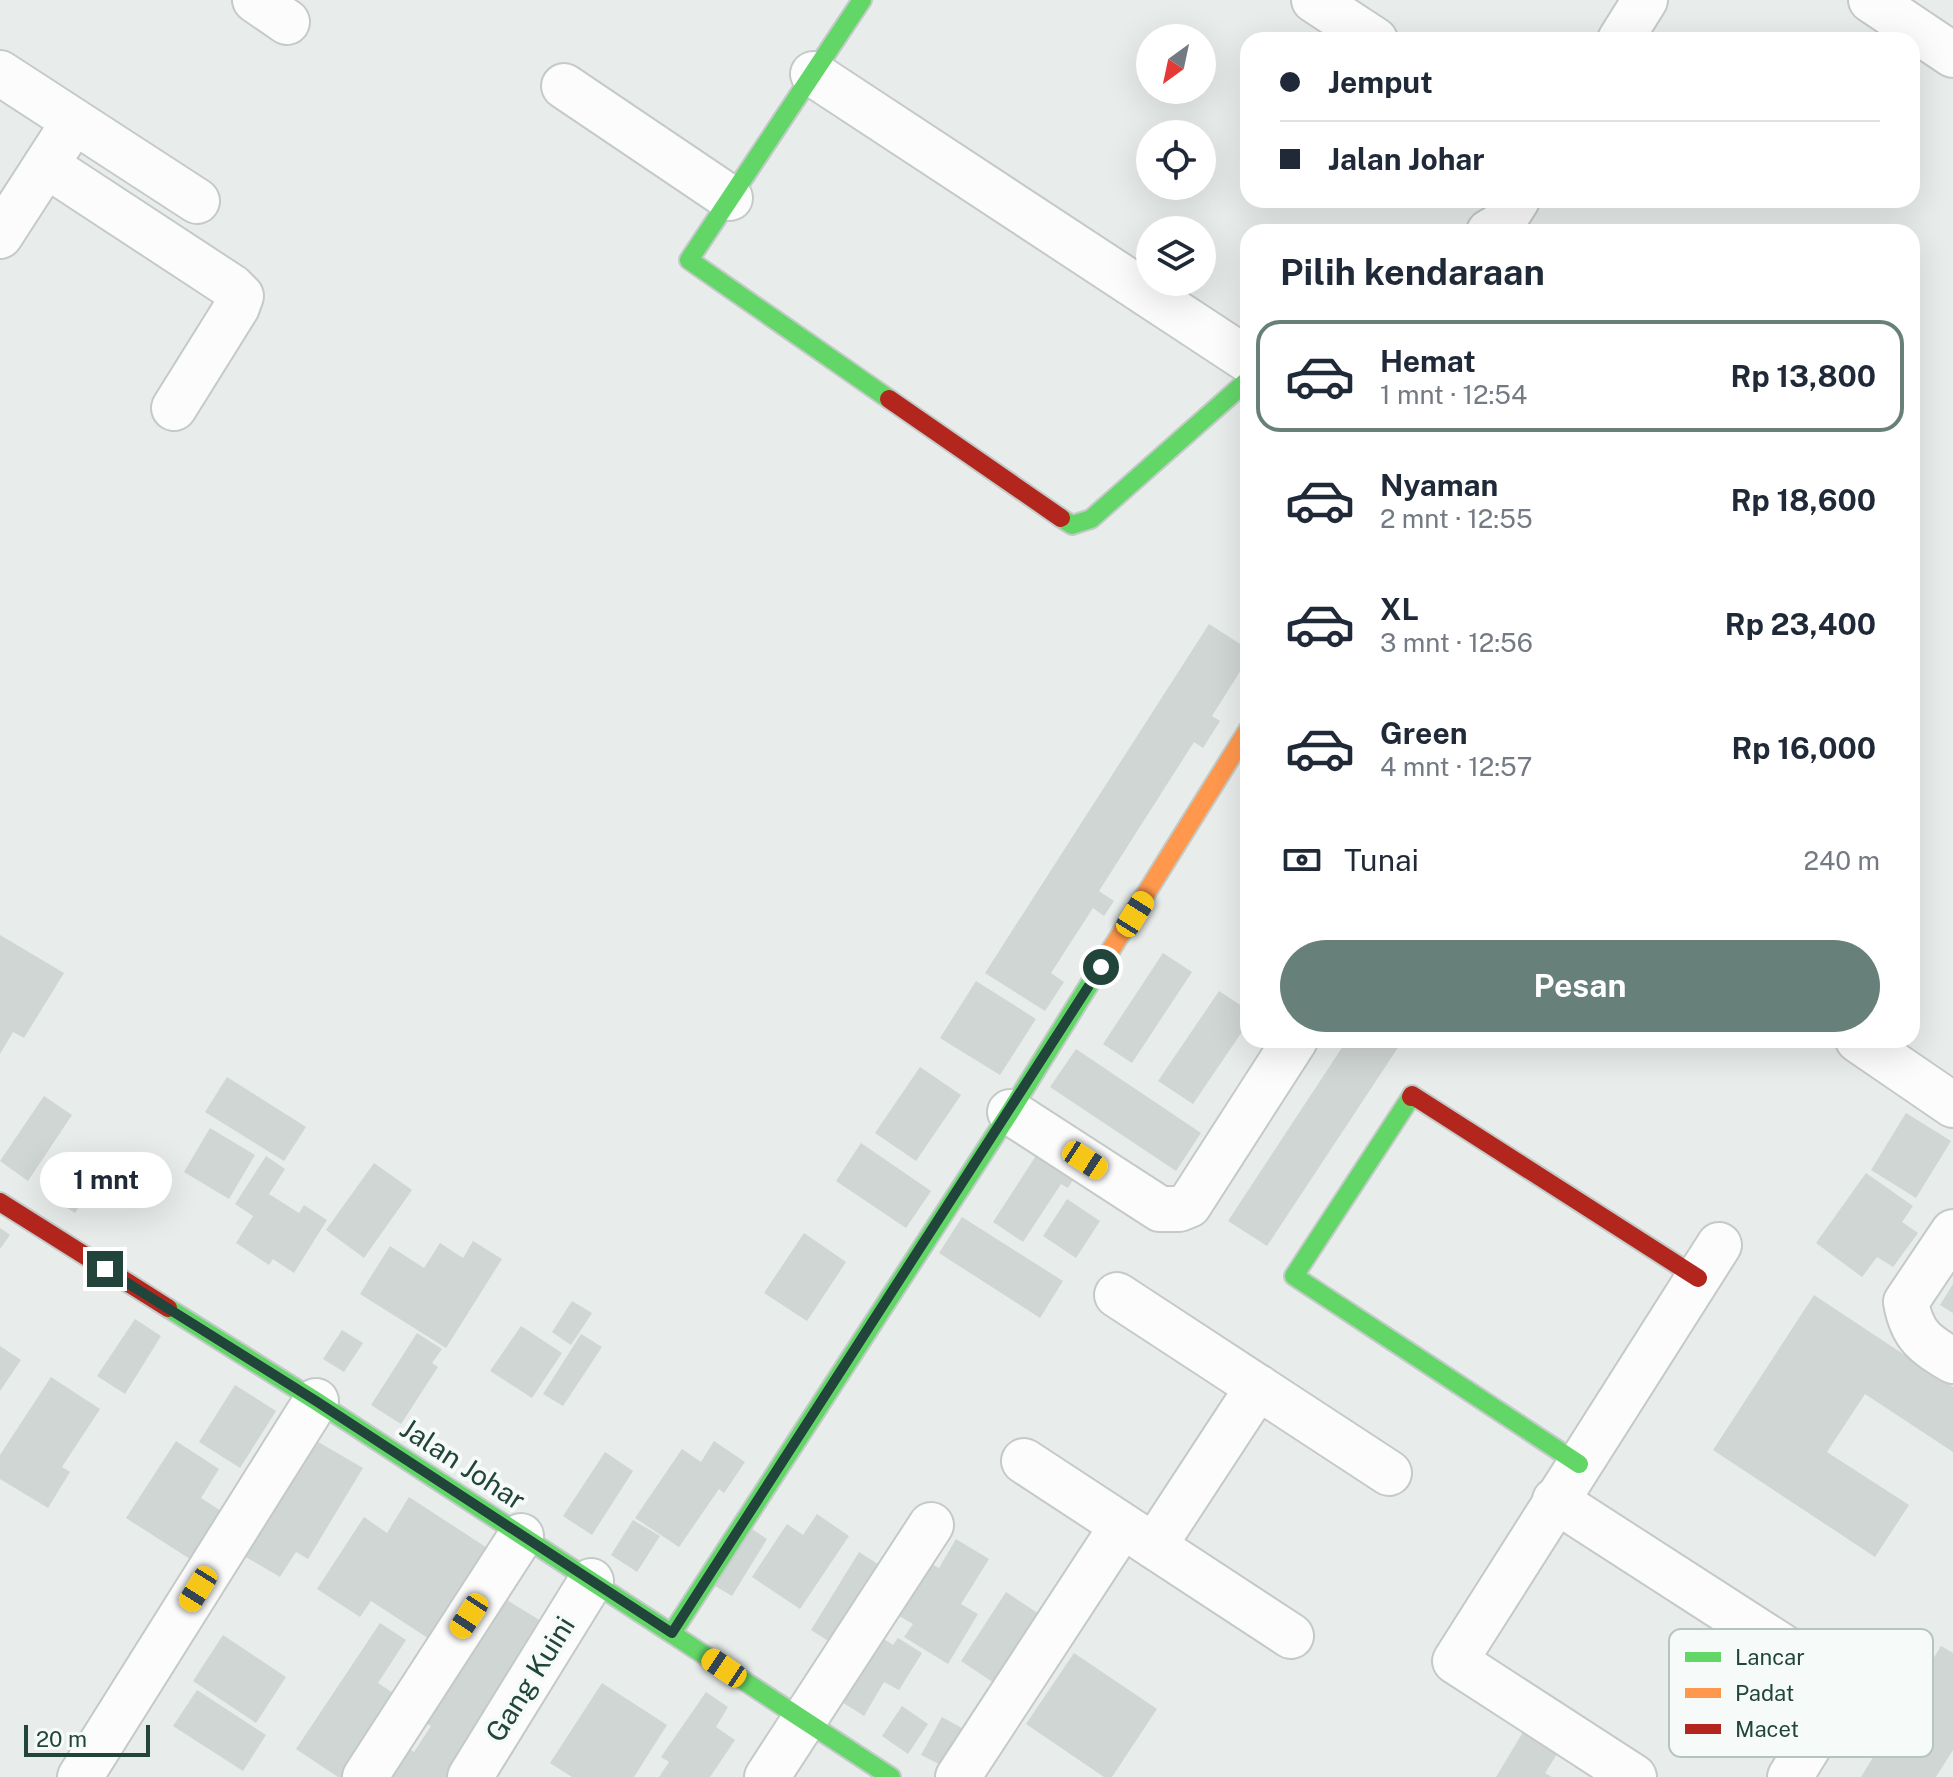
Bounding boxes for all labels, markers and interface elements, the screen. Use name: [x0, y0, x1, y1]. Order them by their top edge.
north arrow: [1136, 24, 1216, 104]
map controls: [1136, 24, 1216, 296]
text: Jemput: [1328, 64, 1433, 100]
button: locate: [1136, 120, 1216, 200]
text: Jalan Johar: [1328, 141, 1485, 177]
button: layers: [1136, 216, 1216, 296]
text: Pilih kendaraan: [1280, 251, 1545, 293]
icon: car: [1284, 340, 1356, 412]
text: Hemat: [1380, 343, 1476, 379]
text: Rp 13,800: [1731, 358, 1876, 394]
text: 1 mnt · 12:54: [1380, 379, 1527, 410]
icon: car: [1284, 464, 1356, 536]
text: Nyaman: [1380, 467, 1498, 503]
text: Rp 18,600: [1731, 482, 1876, 518]
text: 2 mnt · 12:55: [1380, 503, 1533, 534]
icon: car: [1284, 588, 1356, 660]
text: XL: [1380, 591, 1419, 627]
text: Rp 23,400: [1725, 606, 1876, 642]
text: 3 mnt · 12:56: [1380, 627, 1533, 658]
icon: car: [1284, 712, 1356, 784]
text: Green: [1380, 715, 1467, 751]
text: Rp 16,000: [1732, 730, 1876, 766]
text: 4 mnt · 12:57: [1380, 751, 1532, 782]
icon: cash: [1280, 838, 1324, 882]
text: Tunai: [1344, 842, 1419, 878]
text: 240 m: [1803, 845, 1880, 876]
car: [1112, 887, 1158, 941]
button: Pesan: [1280, 940, 1880, 1032]
route start: [1083, 949, 1119, 985]
car: [1058, 1137, 1112, 1183]
callout: 1 mnt: [39, 1153, 171, 1209]
text: 1 mnt: [73, 1164, 139, 1195]
route end: [87, 1251, 123, 1287]
street label: Jalan Johar: [395, 1411, 532, 1516]
car: [175, 1562, 221, 1616]
car: [446, 1589, 492, 1643]
street label: Gang Kuini: [478, 1610, 581, 1747]
legend: [1669, 1629, 1933, 1757]
text: Lancar: [1735, 1644, 1805, 1670]
car: [697, 1645, 751, 1691]
text: Padat: [1735, 1680, 1794, 1706]
text: Macet: [1735, 1716, 1799, 1742]
scale bar: [24, 1721, 150, 1757]
text: 20 m: [36, 1726, 87, 1752]

